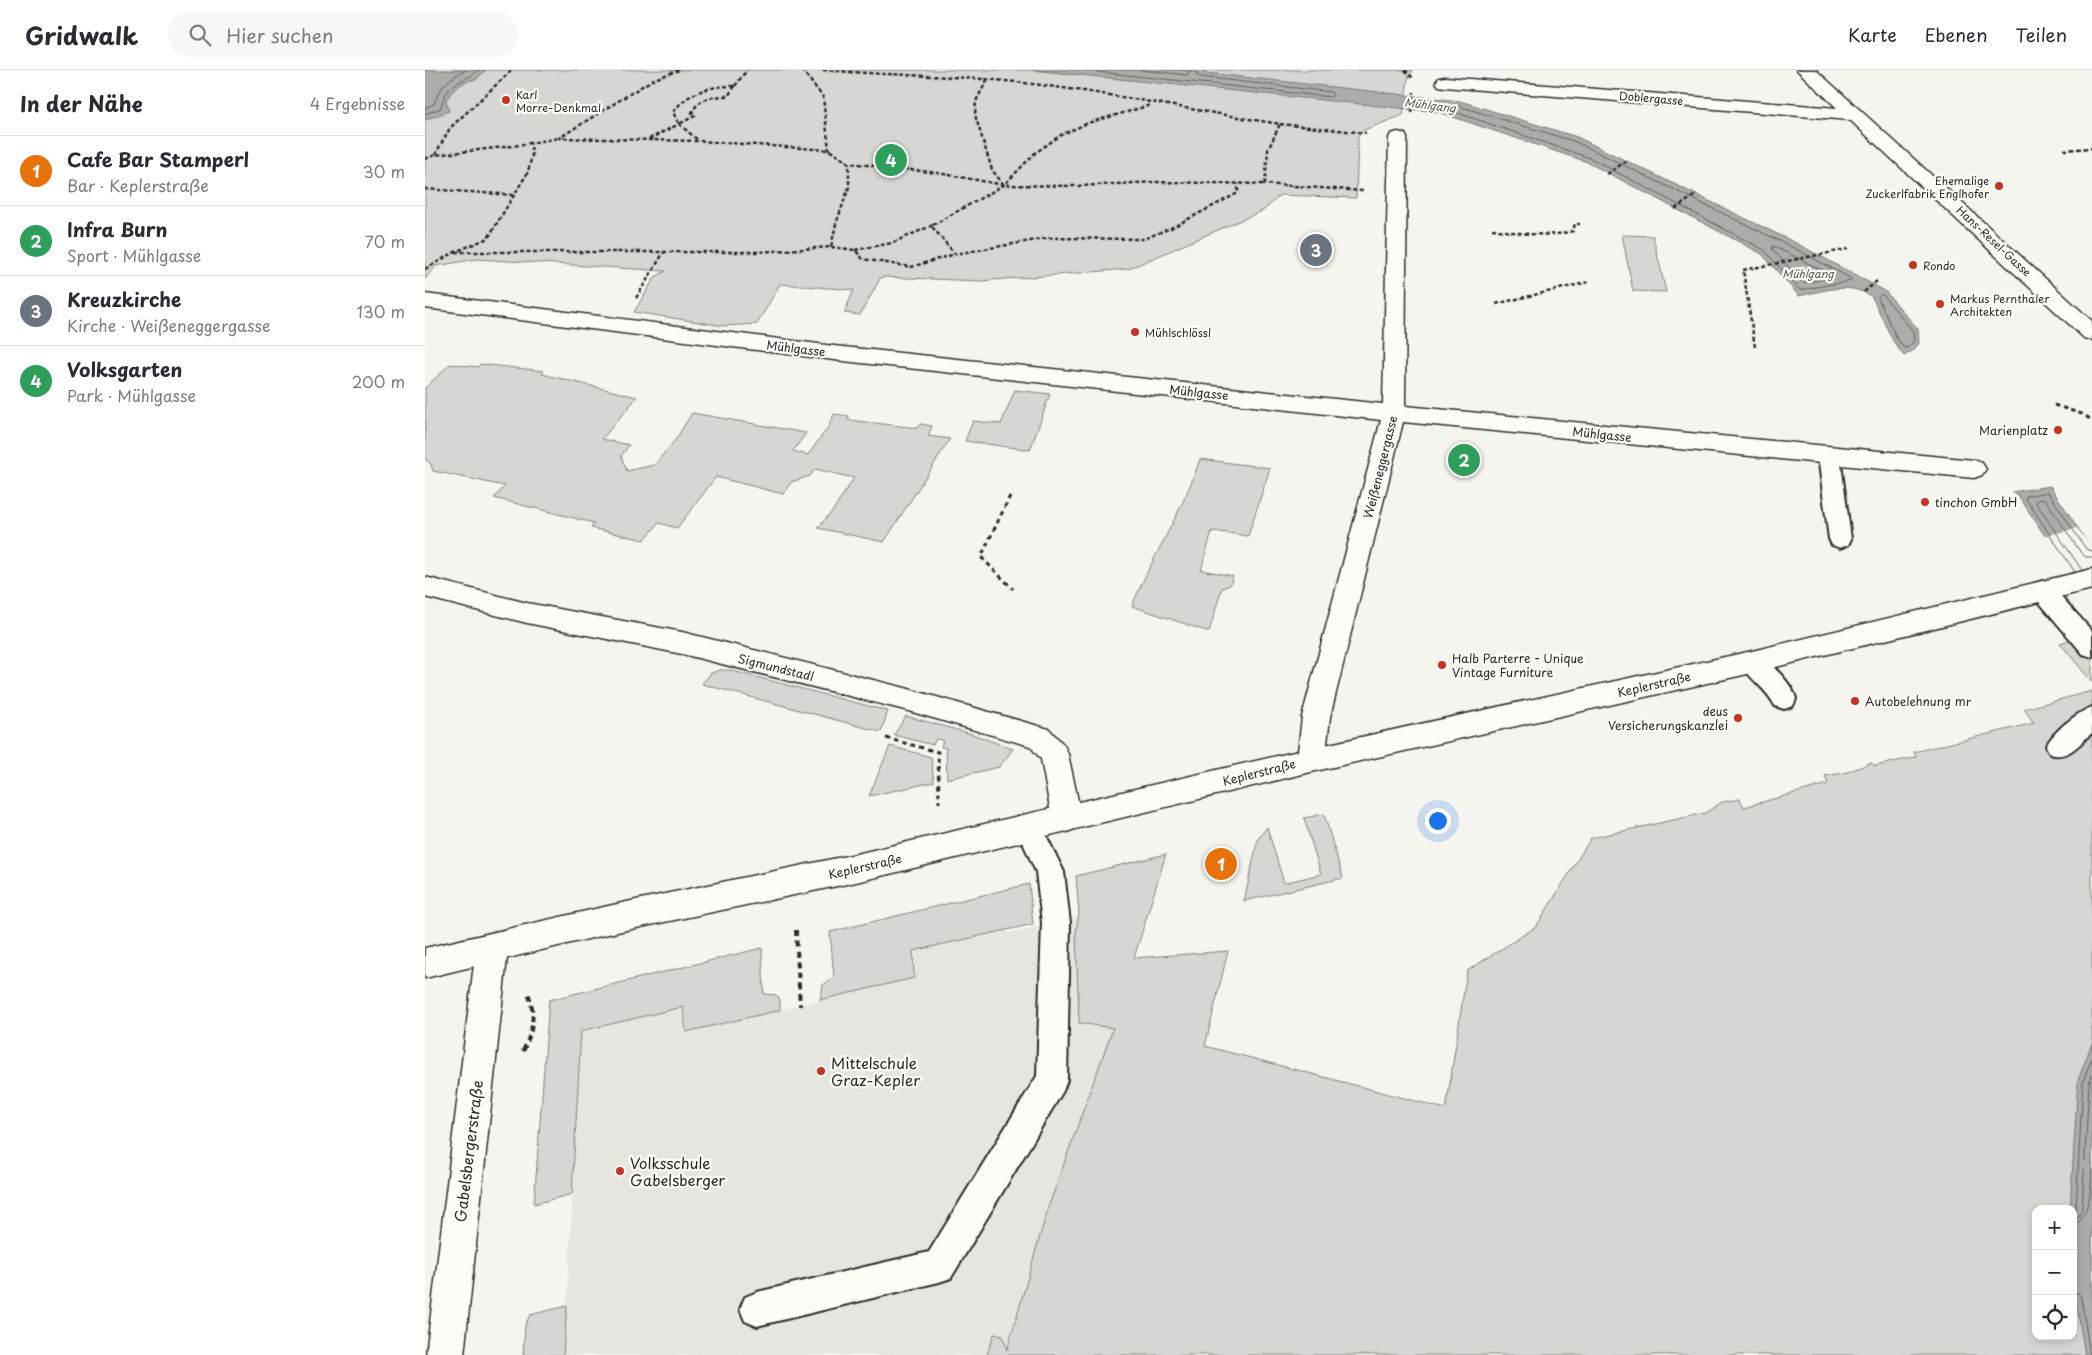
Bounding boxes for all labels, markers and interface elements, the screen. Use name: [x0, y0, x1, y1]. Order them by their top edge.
search box: [168, 12, 518, 57]
text: Gridwalk: [25, 17, 138, 53]
icon: search: [186, 21, 214, 49]
text: Hier suchen: [226, 21, 333, 49]
text: Karte: [1848, 21, 1897, 48]
text: Ebenen: [1925, 21, 1988, 48]
text: Teilen: [2016, 21, 2067, 48]
place label: Karl Morre-Denkmal: [516, 86, 601, 116]
text: In der Nähe: [20, 87, 142, 119]
street label: Doblergasse: [1618, 87, 1684, 109]
text: 4 Ergebnisse: [310, 91, 405, 115]
water label: Mühlgang: [1403, 93, 1457, 117]
marker: Karl Morre-Denkmal: [500, 94, 512, 106]
pin: 4: [875, 141, 907, 179]
text: Cafe Bar Stamperl: [67, 145, 249, 173]
text: 1: [32, 159, 40, 183]
text: 30 m: [363, 159, 405, 183]
place label: Ehemalige Zuckerlfabrik Englhofer: [1865, 172, 1990, 202]
text: Bar · Keplerstraße: [67, 173, 209, 197]
marker: Ehemalige Zuckerlfabrik Englhofer: [1993, 180, 2005, 192]
street label: Hans-Resel-Gasse: [1953, 202, 2035, 280]
text: Infra Burn: [67, 215, 167, 243]
text: 2: [30, 229, 42, 253]
text: 70 m: [365, 229, 405, 253]
pin: 3: [1300, 231, 1332, 269]
text: Sport · Mühlgasse: [67, 243, 201, 267]
place label: Rondo: [1923, 257, 1955, 274]
marker: Rondo: [1907, 259, 1919, 271]
water label: Mühlgang: [1782, 265, 1834, 282]
text: Kreuzkirche: [67, 285, 181, 313]
place label: Markus Pernthaler Architekten: [1950, 290, 2050, 320]
marker: Markus Pernthaler Architekten: [1934, 298, 1946, 310]
text: 3: [31, 299, 41, 323]
text: 130 m: [357, 299, 405, 323]
text: Kirche · Weißeneggergasse: [67, 313, 271, 337]
place label: Mühlschlössl: [1145, 324, 1211, 341]
marker: Mühlschlössl: [1129, 326, 1141, 338]
street label: Mühlgasse: [765, 335, 827, 361]
text: Volksgarten: [67, 355, 182, 383]
text: 4: [31, 369, 41, 393]
text: 200 m: [352, 369, 405, 393]
street label: Mühlgasse: [1168, 380, 1230, 404]
text: Park · Mühlgasse: [67, 383, 196, 407]
street label: Weißeneggergasse: [1359, 414, 1401, 520]
place label: Marienplatz: [1979, 421, 2048, 439]
street label: Mühlgasse: [1571, 422, 1633, 446]
marker: Marienplatz: [2052, 424, 2064, 436]
pin: 2: [1448, 441, 1480, 479]
place label: tinchon GmbH: [1935, 493, 2017, 511]
marker: tinchon GmbH: [1919, 496, 1931, 508]
street label: Sigmundstadl: [736, 649, 816, 685]
place label: Halb Parterre - Unique Vintage Furniture: [1452, 649, 1584, 681]
marker: Halb Parterre - Unique Vintage Furniture: [1436, 659, 1448, 671]
street label: Keplerstraße: [1616, 667, 1692, 701]
place label: Autobelehnung mr: [1865, 692, 1972, 710]
marker: Autobelehnung mr: [1849, 695, 1861, 707]
place label: deus Versicherungskanzlei: [1608, 702, 1729, 734]
marker: deus Versicherungskanzlei: [1732, 712, 1744, 724]
street label: Keplerstraße: [1221, 754, 1297, 790]
your location: [1425, 808, 1451, 834]
pin: 1: [1205, 845, 1237, 883]
street label: Keplerstraße: [827, 849, 903, 883]
place label: Mittelschule Graz-Kepler: [831, 1051, 920, 1091]
marker: Mittelschule Graz-Kepler: [815, 1065, 827, 1077]
street label: Gabelsbergerstraße: [448, 1079, 488, 1223]
place label: Volksschule Gabelsberger: [630, 1151, 725, 1191]
marker: Volksschule Gabelsberger: [614, 1165, 626, 1177]
map controls: [2032, 1205, 2077, 1340]
button: +: [2032, 1205, 2077, 1250]
button: −: [2032, 1250, 2077, 1295]
button: locate: [2032, 1295, 2077, 1340]

